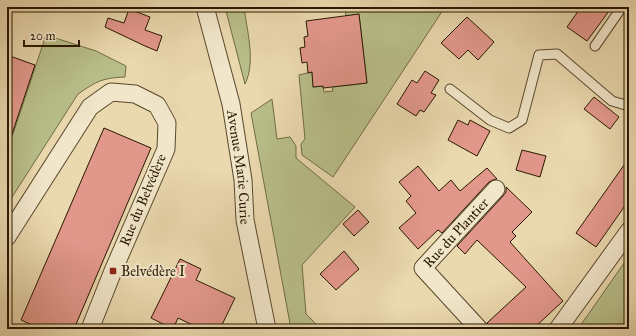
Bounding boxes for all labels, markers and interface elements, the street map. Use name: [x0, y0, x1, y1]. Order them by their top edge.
scale bar: [24, 22, 79, 48]
text: 20 m: [30, 29, 56, 43]
street label: Avenue Marie Curie: [223, 108, 254, 226]
street label: Rue du Belvédère: [116, 151, 170, 249]
street label: Rue du Plantier: [419, 194, 493, 271]
place label: Belvédère I: [121, 263, 185, 280]
marker: Belvédère I: [108, 266, 118, 276]

